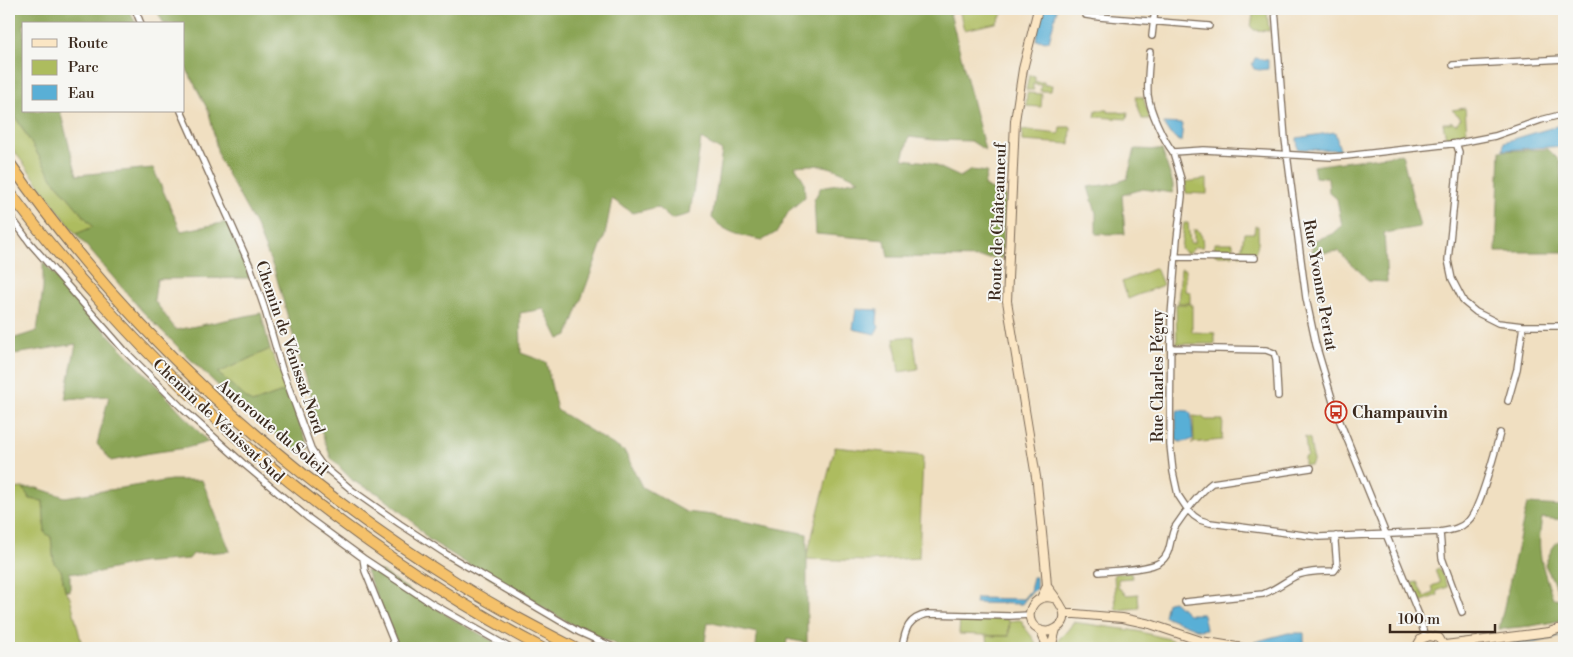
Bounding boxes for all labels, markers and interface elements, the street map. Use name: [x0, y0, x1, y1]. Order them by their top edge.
legend: [22, 22, 185, 112]
text: Route: [68, 34, 108, 53]
text: Parc: [68, 58, 99, 77]
text: Eau: [68, 84, 95, 103]
street label: Route de Châteauneuf: [985, 141, 1011, 302]
street label: Rue Yvonne Pertat: [1299, 218, 1341, 353]
street label: Chemin de Vénissat Nord: [251, 258, 329, 437]
street label: Rue Charles Péguy: [1148, 309, 1168, 443]
street label: Chemin de Vénissat Sud: [148, 355, 288, 487]
street label: Autoroute du Soleil: [212, 375, 332, 480]
bus stop icon: Champauvin: [1324, 400, 1348, 424]
place label: Champauvin: [1352, 403, 1448, 423]
scale bar: [1390, 602, 1496, 634]
text: 100 m: [1398, 610, 1440, 629]

